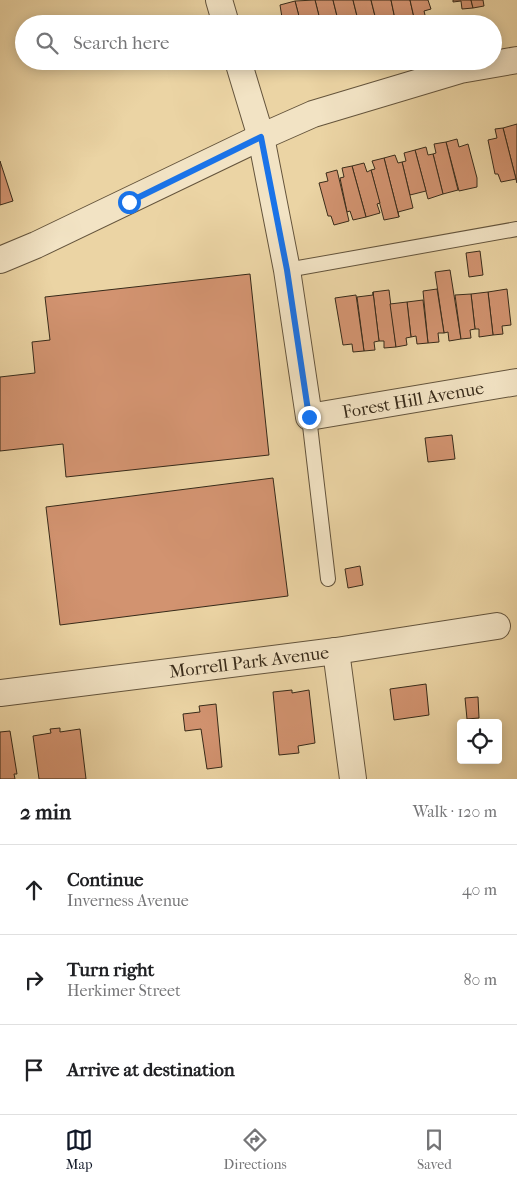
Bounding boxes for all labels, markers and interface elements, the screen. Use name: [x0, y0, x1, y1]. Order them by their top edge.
search box: [15, 15, 502, 70]
icon: search: [33, 29, 61, 57]
text: Search here: [73, 32, 169, 54]
route start: [118, 191, 141, 214]
street label: Forest Hill Avenue: [341, 378, 486, 423]
route end: [298, 406, 321, 429]
street label: Morrell Park Avenue: [168, 642, 330, 683]
map controls: [457, 719, 502, 764]
button: locate: [457, 719, 502, 764]
text: 2 min: [20, 800, 71, 824]
text: Walk · 120 m: [413, 802, 497, 821]
text: Continue: [67, 869, 143, 891]
icon: ahead: [20, 876, 48, 904]
text: 40 m: [462, 880, 497, 899]
text: Inverness Avenue: [67, 891, 189, 910]
text: Turn right: [67, 959, 154, 981]
icon: right: [20, 966, 48, 994]
text: 80 m: [463, 970, 497, 989]
text: Herkimer Street: [67, 981, 181, 1000]
icon: arrive: [20, 1056, 48, 1084]
text: Arrive at destination: [67, 1059, 235, 1081]
tab: Map: [65, 1126, 93, 1173]
tab: Directions: [224, 1126, 287, 1173]
tab: Saved: [417, 1126, 452, 1173]

